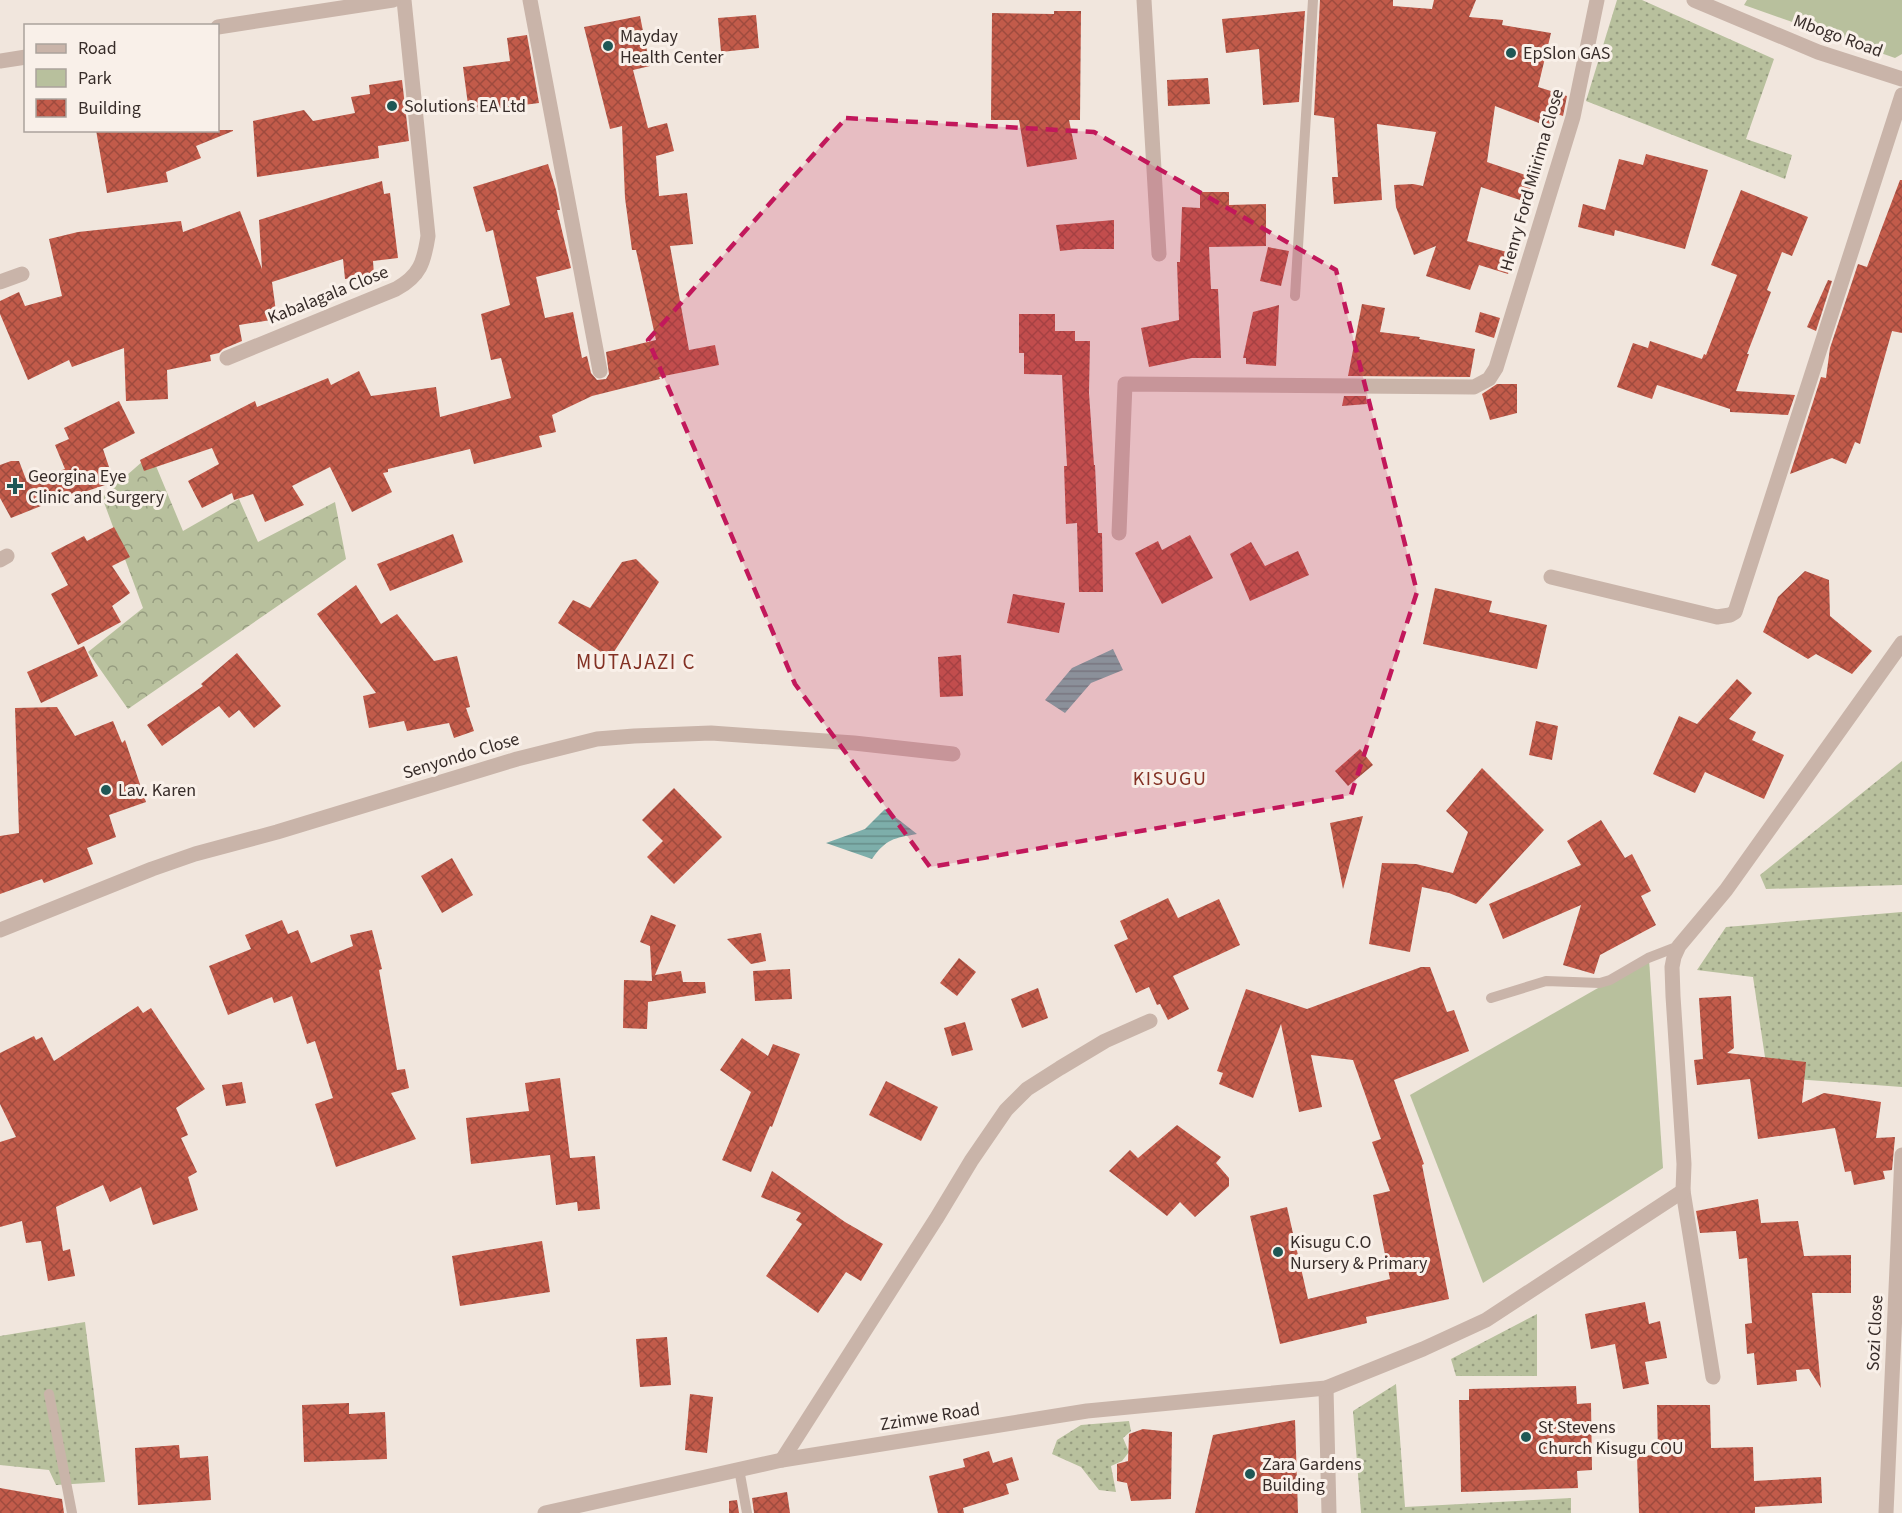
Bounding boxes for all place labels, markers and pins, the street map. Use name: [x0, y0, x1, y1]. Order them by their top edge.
place label: Mayday Health Center: [620, 24, 724, 70]
marker: Mayday Health Center: [601, 39, 615, 53]
place label: EpSlon GAS: [1523, 41, 1610, 66]
marker: EpSlon GAS: [1504, 46, 1518, 60]
place label: Solutions EA Ltd: [404, 94, 526, 119]
marker: Solutions EA Ltd: [385, 99, 399, 113]
place label: Georgina Eye Clinic and Surgery: [28, 464, 165, 510]
marker: Georgina Eye Clinic and Surgery: [6, 477, 24, 495]
place label: Lav. Karen: [118, 778, 196, 803]
marker: Lav. Karen: [99, 783, 113, 797]
place label: Kisugu C.O Nursery & Primary: [1290, 1230, 1428, 1276]
marker: Kisugu C.O Nursery & Primary: [1271, 1245, 1285, 1259]
place label: St Stevens Church Kisugu COU: [1538, 1415, 1684, 1461]
marker: St Stevens Church Kisugu COU: [1519, 1430, 1533, 1444]
place label: Zara Gardens Building: [1262, 1452, 1362, 1498]
marker: Zara Gardens Building: [1243, 1467, 1257, 1481]

